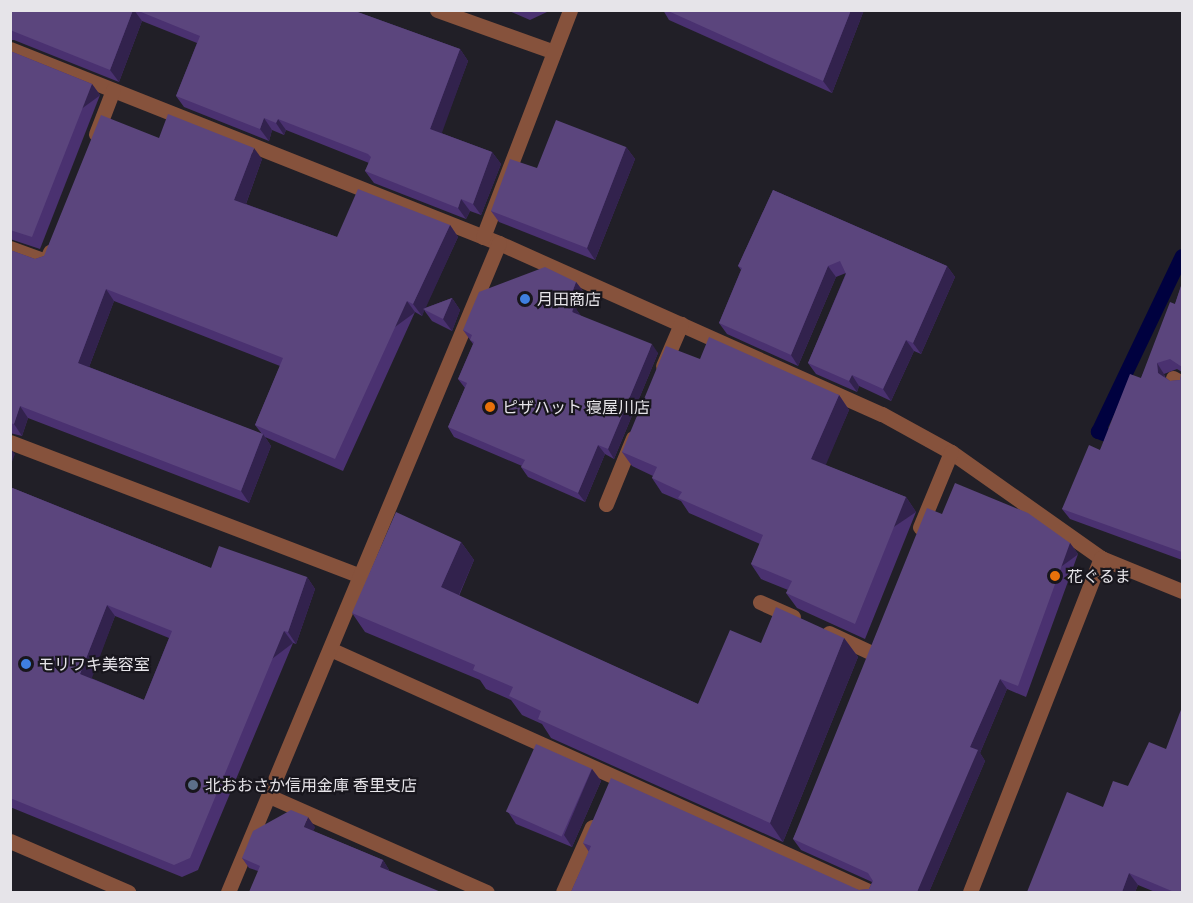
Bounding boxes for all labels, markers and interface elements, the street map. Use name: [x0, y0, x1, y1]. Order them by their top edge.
place label: 月田商店: [537, 289, 601, 309]
marker: 月田商店: [518, 292, 532, 306]
place label: ピザハット 寝屋川店: [502, 397, 650, 417]
marker: ピザハット 寝屋川店: [483, 400, 497, 414]
place label: 花ぐるま: [1067, 566, 1131, 586]
marker: 花ぐるま: [1048, 569, 1062, 583]
place label: モリワキ美容室: [38, 654, 150, 674]
marker: モリワキ美容室: [19, 657, 33, 671]
place label: 北おおさか信用金庫 香里支店: [205, 775, 417, 795]
marker: 北おおさか信用金庫 香里支店: [186, 778, 200, 792]

